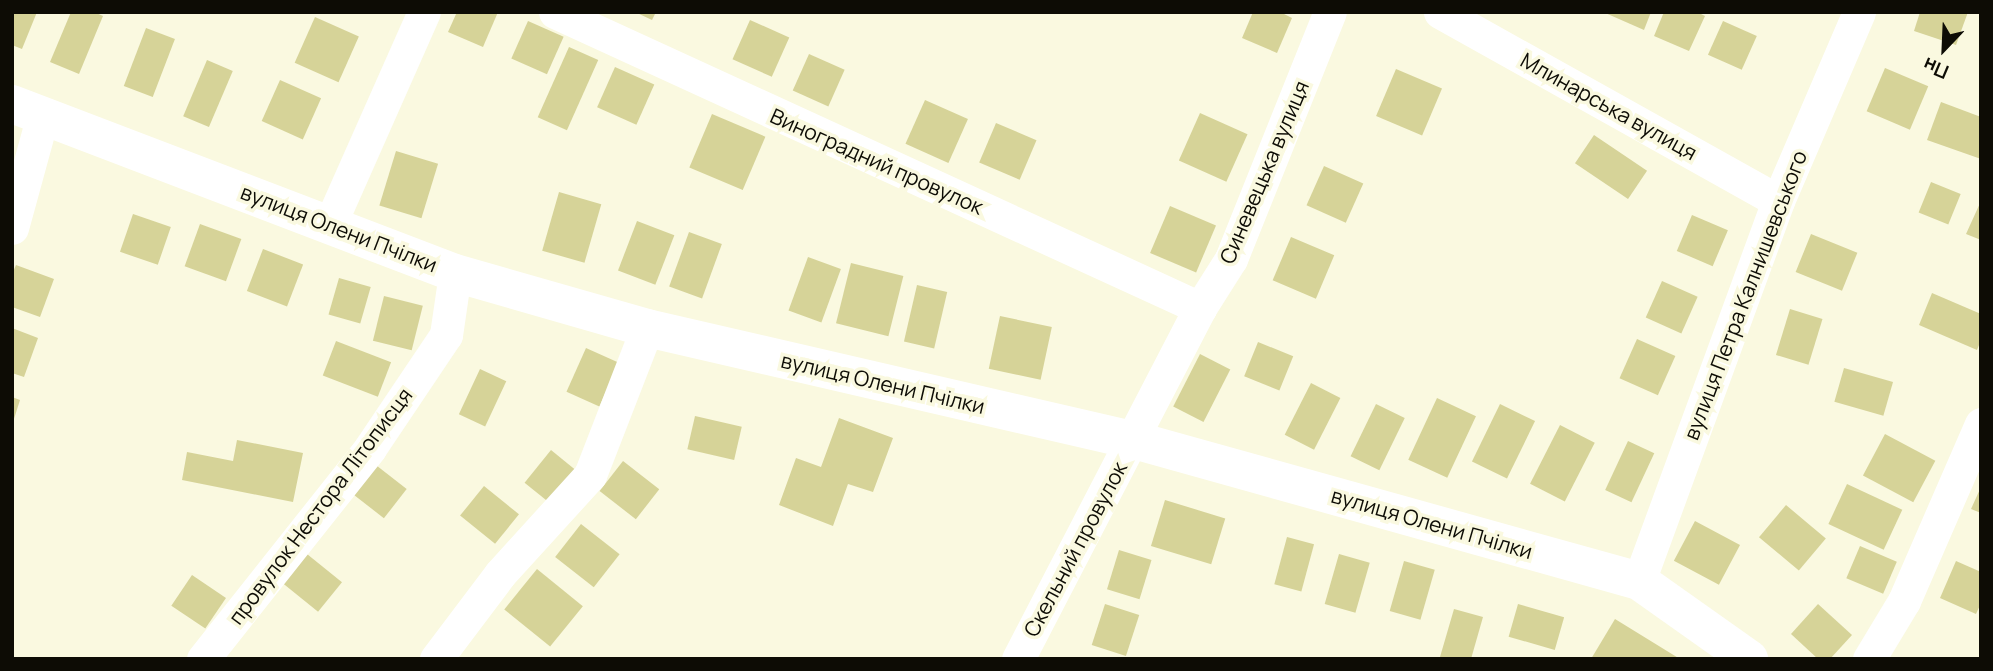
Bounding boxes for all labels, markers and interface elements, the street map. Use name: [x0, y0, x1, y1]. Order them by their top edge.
north arrow: [1909, 14, 1979, 84]
street label: Млинарська вулиця: [1516, 47, 1702, 165]
text: Пн: [1919, 51, 1953, 85]
street label: Синевецька вулиця: [1214, 77, 1314, 267]
street label: Виноградний провулок: [767, 103, 987, 219]
street label: вулиця Петра Калнишевського: [1678, 147, 1812, 443]
street label: вулиця Олени Пчілки: [237, 179, 441, 277]
street label: вулиця Олени Пчілки: [779, 347, 987, 419]
street label: провулок Нестора Літописця: [223, 383, 417, 629]
street label: Скельний провулок: [1018, 457, 1132, 641]
street label: вулиця Олени Пчілки: [1328, 482, 1536, 564]

